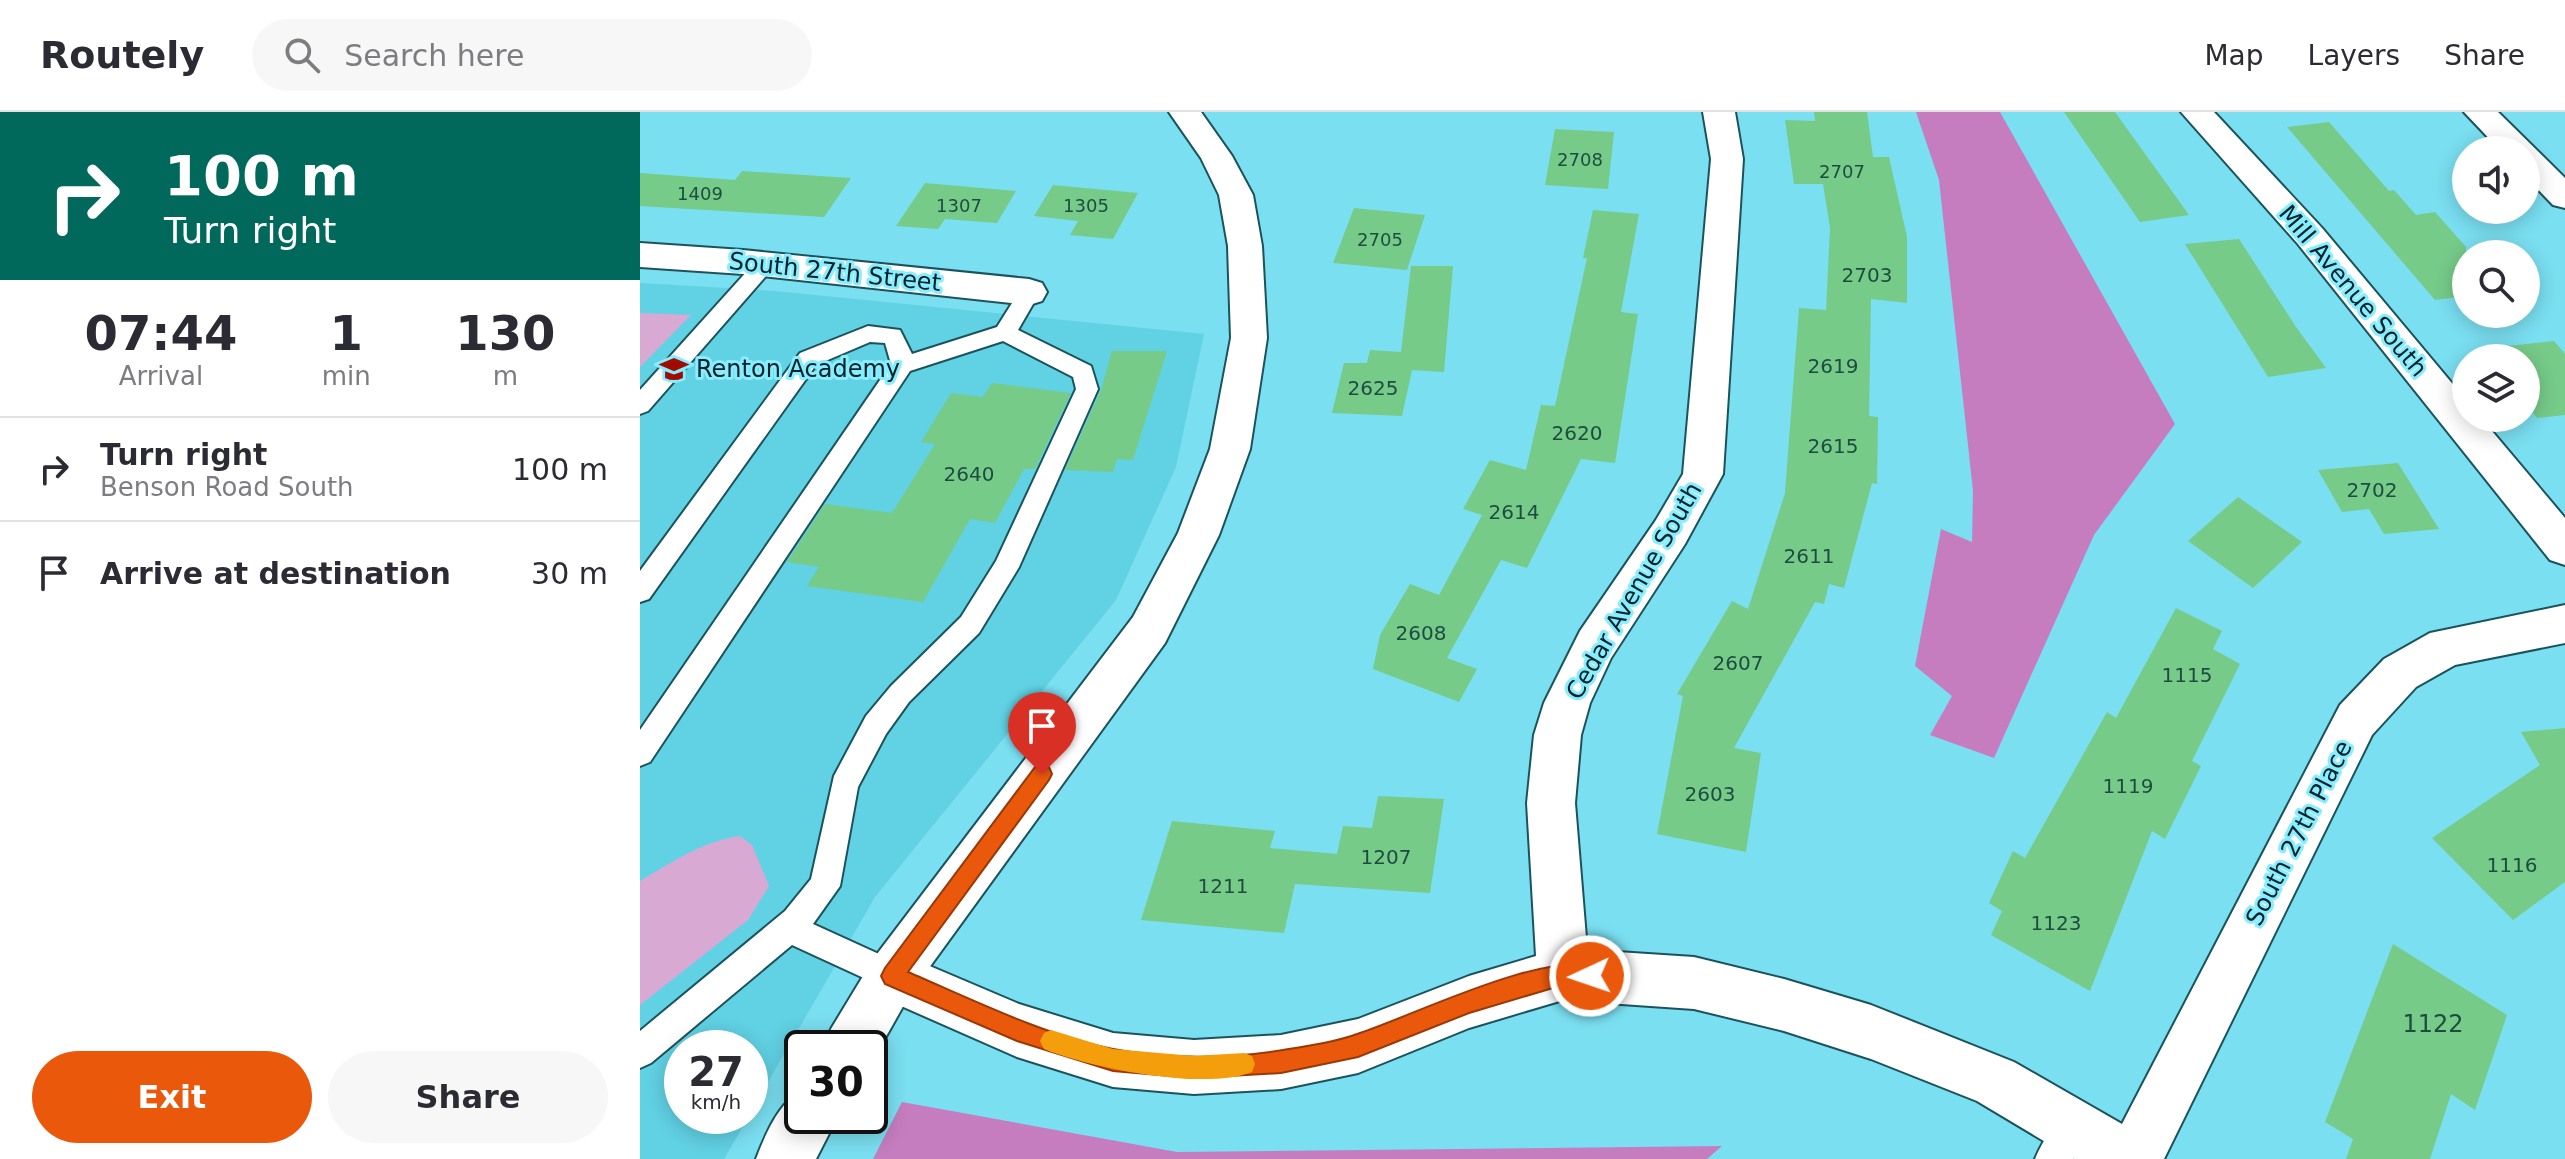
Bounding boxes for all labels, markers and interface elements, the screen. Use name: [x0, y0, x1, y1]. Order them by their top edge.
search box: [252, 19, 812, 91]
text: Routely: [40, 33, 204, 77]
icon: search: [280, 33, 324, 77]
text: Search here: [344, 38, 524, 73]
text: Map: [2204, 39, 2264, 72]
text: Layers: [2308, 39, 2400, 72]
text: Share: [2444, 39, 2525, 72]
map controls: [2452, 136, 2540, 432]
button: sound: [2452, 136, 2540, 224]
text: 100 m: [164, 143, 359, 208]
icon: right: [32, 144, 136, 248]
house number: 2708: [1557, 149, 1603, 170]
house number: 2707: [1819, 161, 1865, 182]
house number: 1409: [677, 183, 723, 204]
house number: 1307: [936, 195, 982, 216]
house number: 1305: [1063, 195, 1109, 216]
street label: Mill Avenue South: [2273, 200, 2433, 382]
text: Turn right: [164, 210, 336, 251]
house number: 2705: [1357, 229, 1403, 250]
button: search: [2452, 240, 2540, 328]
street label: South 27th Street: [728, 247, 942, 297]
house number: 2703: [1842, 263, 1892, 287]
text: 07:44: [84, 305, 237, 361]
text: 1: [330, 305, 363, 361]
text: 130: [455, 305, 555, 361]
button: layers: [2452, 344, 2540, 432]
school or university icon: Renton Academy: [659, 354, 689, 384]
house number: 2619: [1808, 354, 1858, 378]
place label: Renton Academy: [696, 355, 900, 383]
text: Arrival: [119, 361, 203, 391]
text: min: [322, 361, 371, 391]
text: m: [493, 361, 518, 391]
house number: 2625: [1348, 376, 1398, 400]
house number: 2620: [1552, 421, 1602, 445]
house number: 2615: [1808, 434, 1858, 458]
text: Turn right: [100, 437, 267, 472]
icon: right: [32, 447, 76, 491]
text: 100 m: [512, 452, 608, 487]
house number: 2640: [944, 462, 994, 486]
text: Benson Road South: [100, 472, 354, 502]
street label: Cedar Avenue South: [1560, 478, 1708, 704]
house number: 2702: [2347, 478, 2397, 502]
house number: 2614: [1489, 500, 1539, 524]
house number: 2611: [1784, 544, 1834, 568]
icon: arrive: [32, 551, 76, 595]
text: Arrive at destination: [100, 556, 451, 591]
text: 30 m: [531, 556, 608, 591]
house number: 2608: [1396, 621, 1446, 645]
house number: 2607: [1713, 651, 1763, 675]
house number: 1115: [2162, 663, 2212, 687]
pin: [1008, 692, 1076, 774]
icon: arrive: [1020, 704, 1064, 748]
street label: South 27th Place: [2240, 736, 2358, 930]
house number: 1119: [2103, 774, 2153, 798]
house number: 2603: [1685, 782, 1735, 806]
house number: 1207: [1361, 845, 1411, 869]
house number: 1116: [2487, 853, 2537, 877]
house number: 1211: [1198, 874, 1248, 898]
house number: 1123: [2031, 911, 2081, 935]
position arrow: [1548, 934, 1632, 1018]
house number: 1122: [2402, 1010, 2464, 1038]
speed limit sign: 30: [784, 1030, 888, 1134]
text: 27: [688, 1049, 744, 1095]
button: Exit: [32, 1051, 312, 1143]
button: Share: [328, 1051, 608, 1143]
text: km/h: [691, 1090, 741, 1114]

